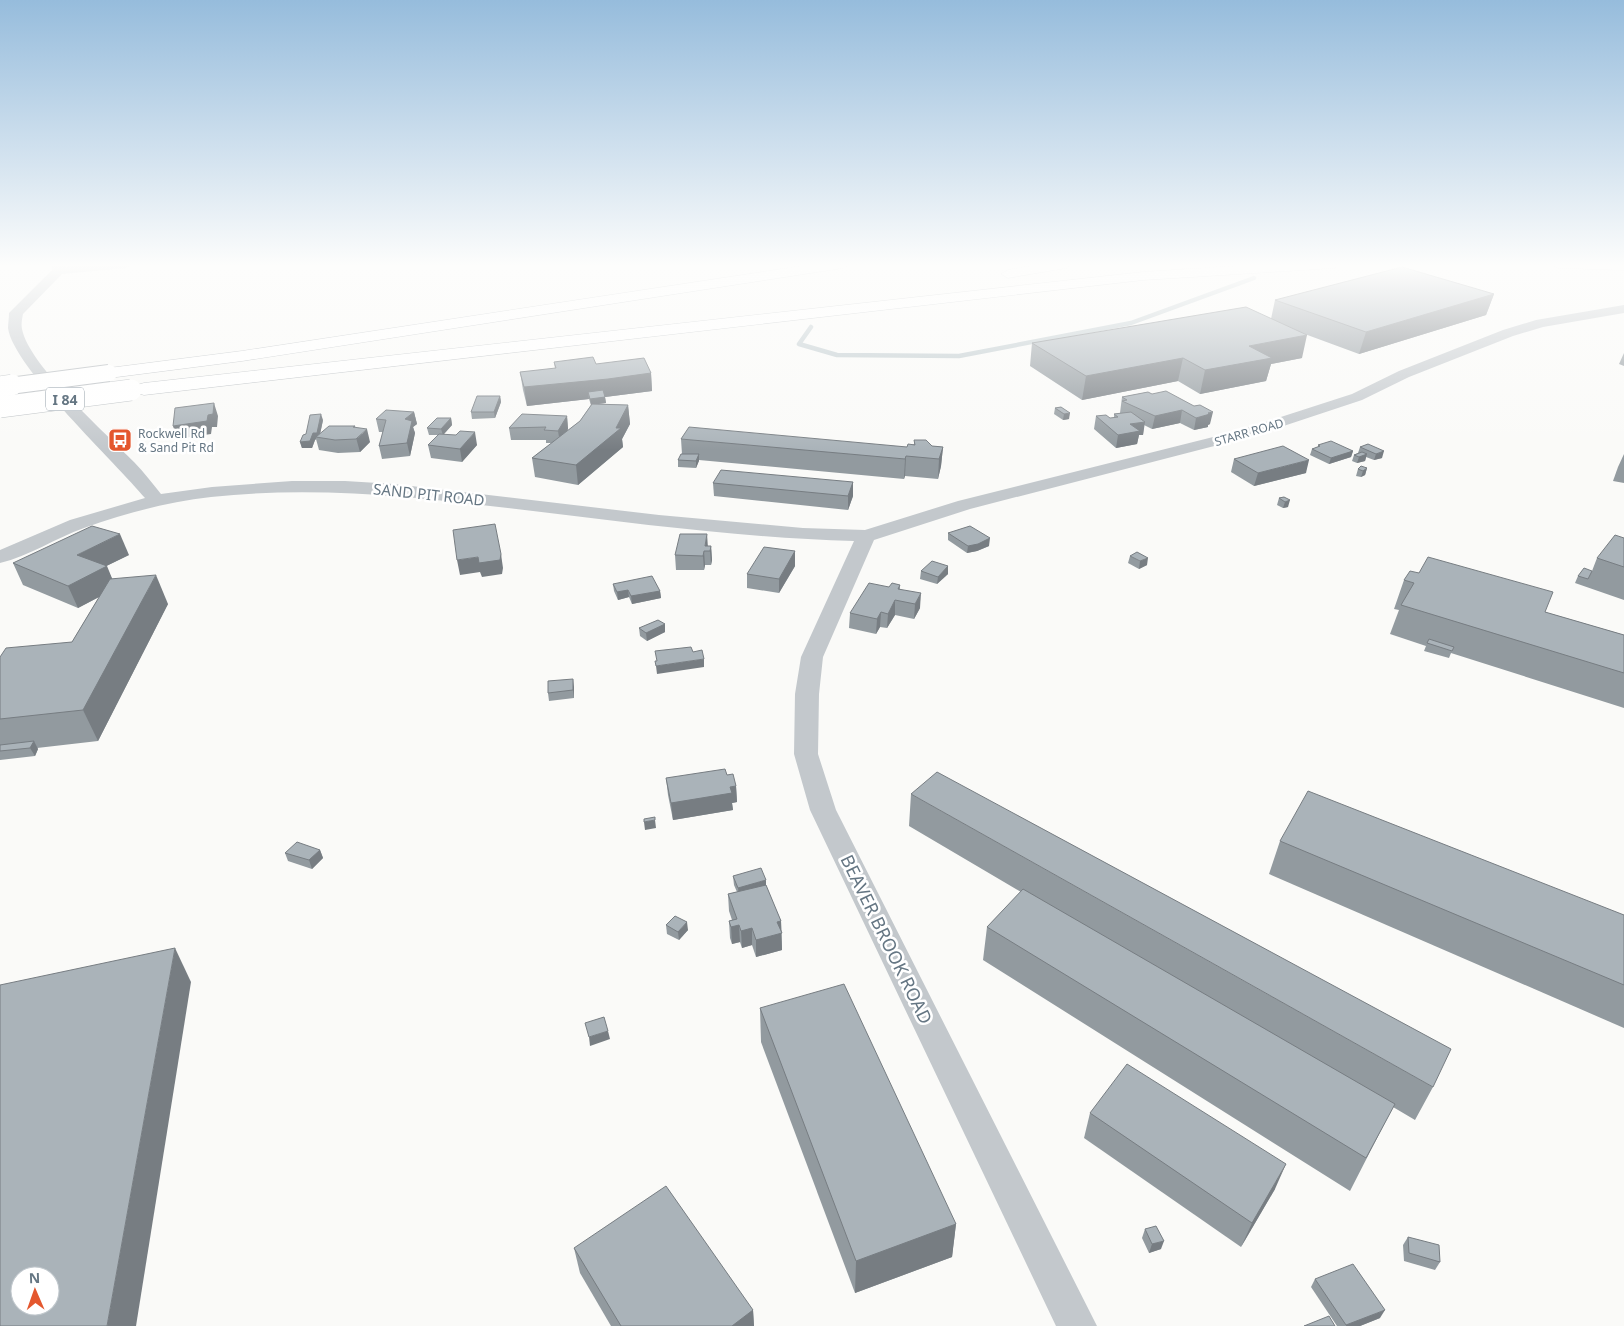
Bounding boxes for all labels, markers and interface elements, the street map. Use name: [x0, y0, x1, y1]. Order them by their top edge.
road number: I 84: [46, 388, 84, 410]
street label: STARR ROAD: [1212, 414, 1286, 450]
place label: Rockwell Rd & Sand Pit Rd: [138, 425, 214, 456]
bus stop icon: Rockwell Rd & Sand Pit Rd: [107, 427, 133, 453]
street label: SAND PIT ROAD: [372, 478, 486, 510]
street label: BEAVER BROOK ROAD: [836, 850, 938, 1028]
north arrow: [10, 1266, 60, 1316]
text: N: [29, 1268, 41, 1287]

